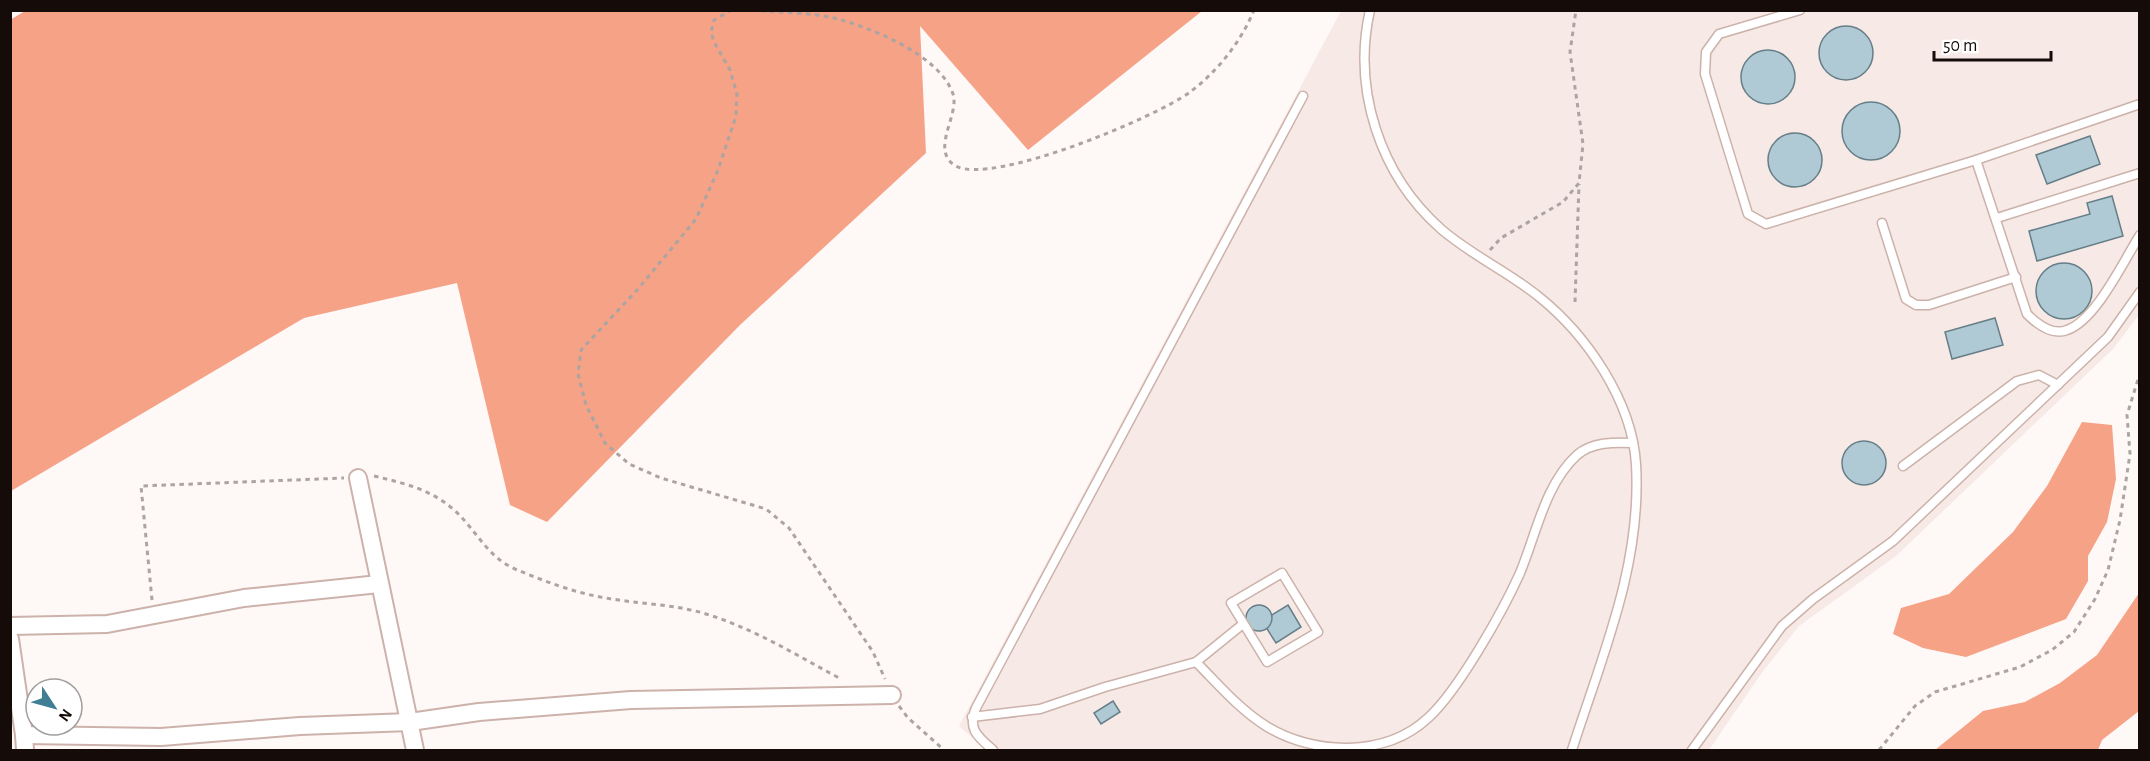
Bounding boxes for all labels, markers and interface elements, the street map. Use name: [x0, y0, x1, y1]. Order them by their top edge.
scale bar: [1934, 24, 2051, 62]
text: 50 m: [1943, 37, 1977, 55]
north arrow: [24, 677, 84, 737]
text: N: [56, 706, 75, 724]

